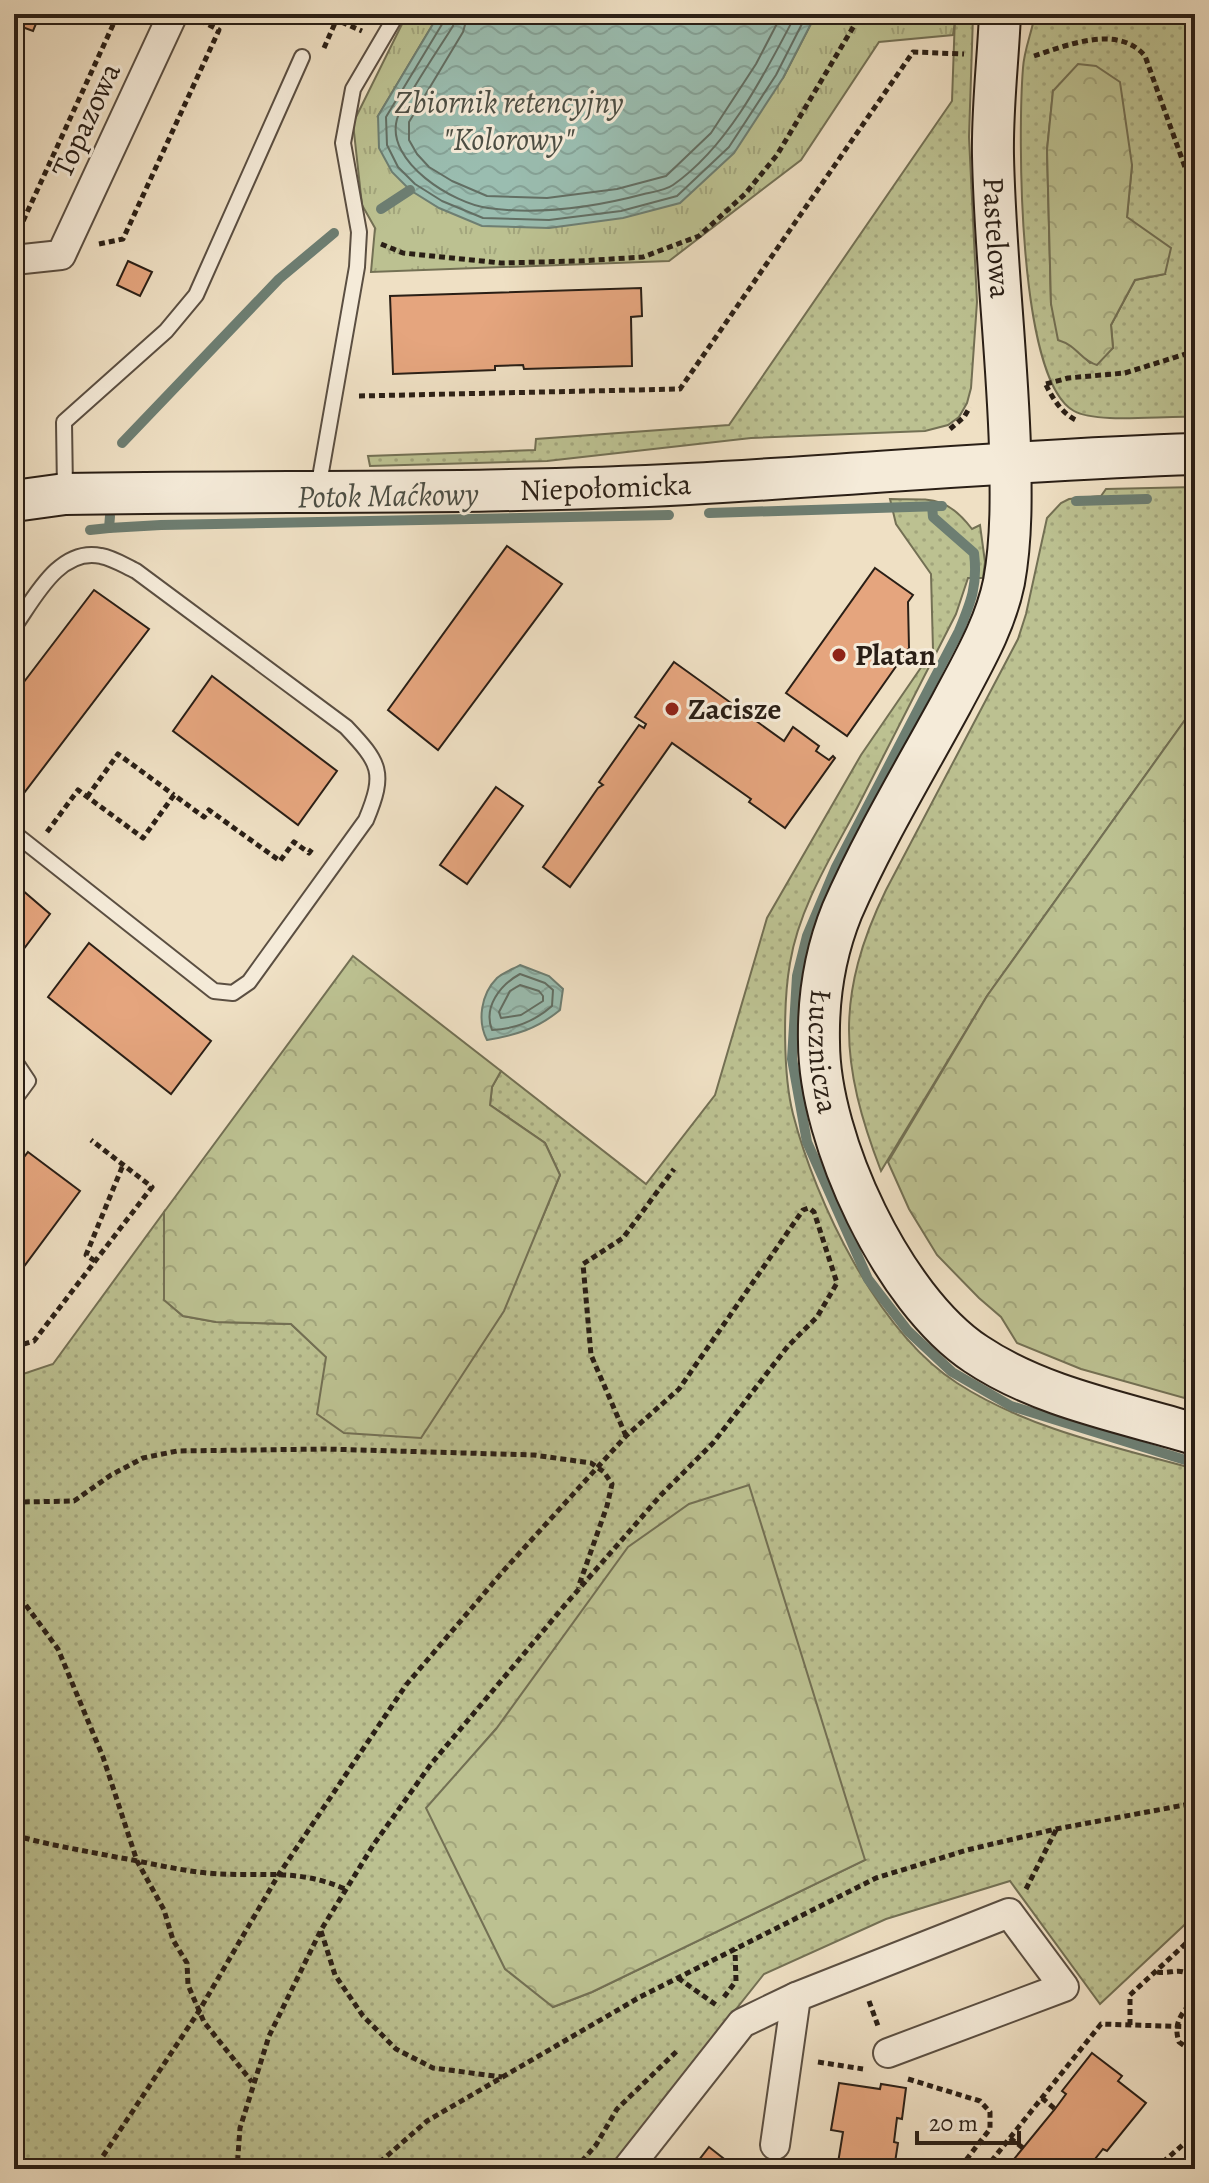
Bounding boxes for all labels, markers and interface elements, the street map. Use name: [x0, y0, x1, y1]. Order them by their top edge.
street label: Topazowa: [42, 56, 130, 184]
water label: Zbiornik retencyjny "Kolorowy": [395, 80, 623, 161]
street label: Pastelowa: [974, 176, 1021, 300]
street label: Niepołomicka: [519, 464, 692, 510]
water label: Potok Maćkowy: [297, 471, 479, 519]
place label: Platan: [855, 635, 936, 675]
marker: Platan: [830, 646, 848, 664]
place label: Zacisze: [688, 689, 781, 729]
marker: Zacisze: [663, 700, 681, 718]
street label: Łucznicza: [799, 987, 848, 1117]
scale bar: [917, 2095, 1019, 2145]
text: 20 m: [929, 2107, 978, 2139]

